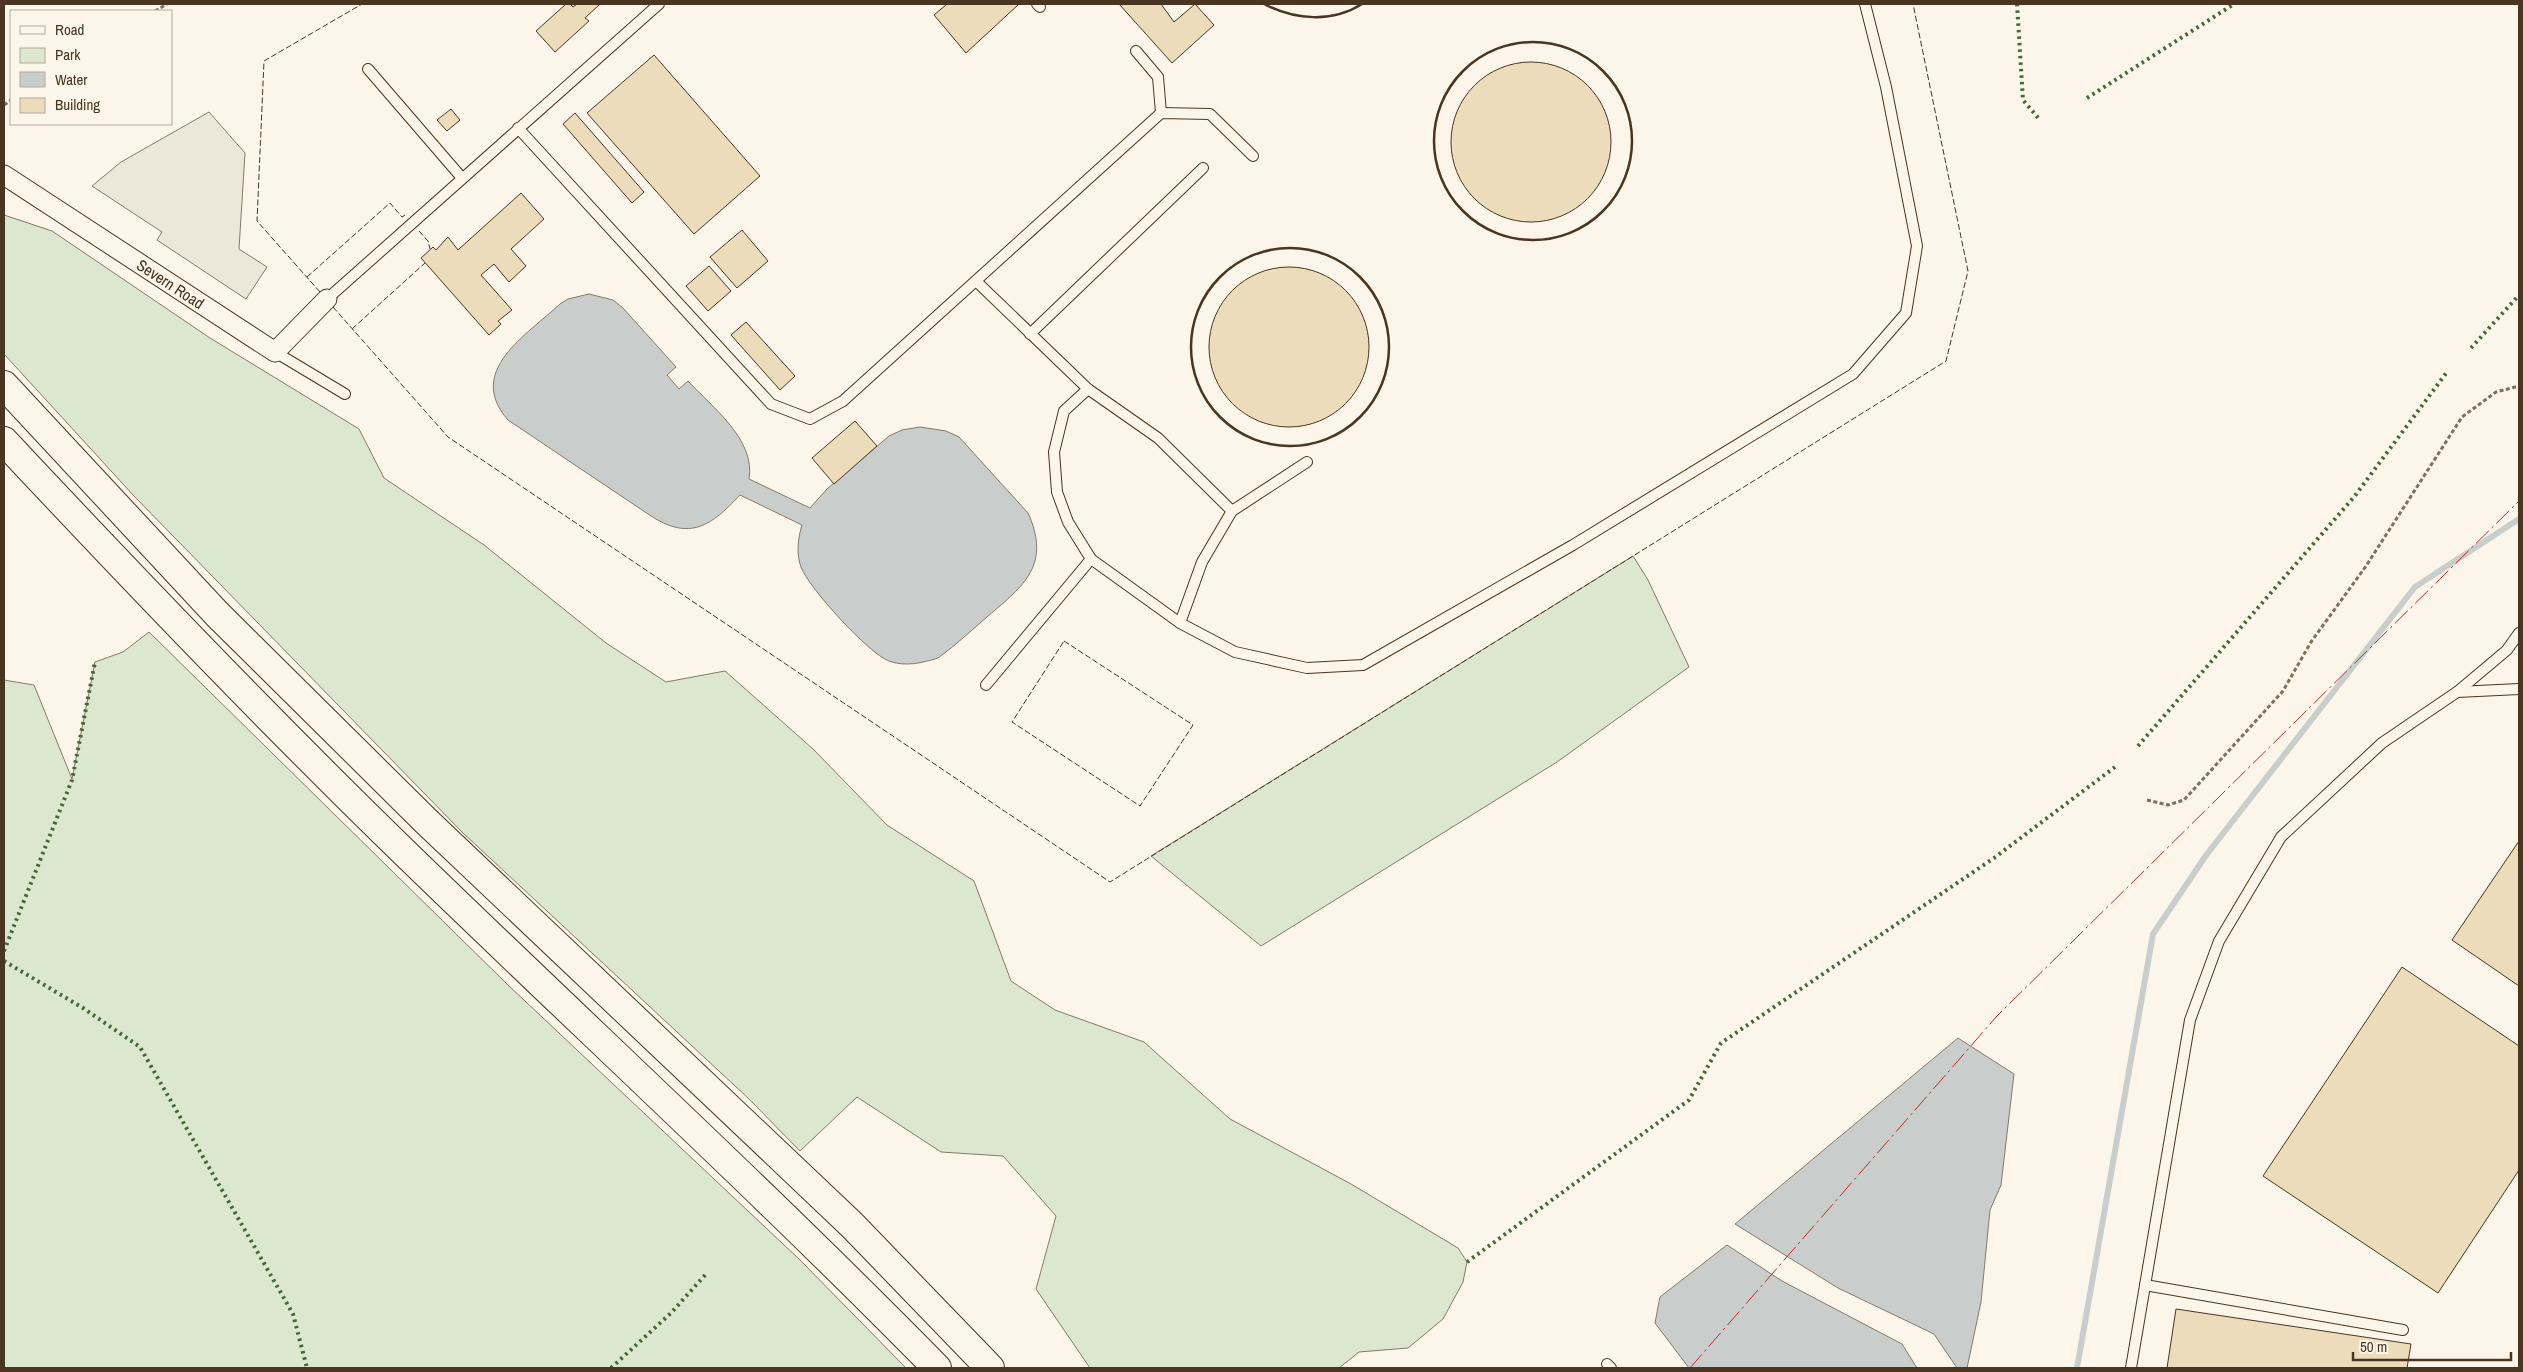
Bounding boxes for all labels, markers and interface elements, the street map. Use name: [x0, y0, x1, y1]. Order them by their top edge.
legend: [10, 10, 172, 125]
text: Road: [55, 19, 84, 40]
text: Park: [55, 44, 81, 65]
text: Water: [55, 69, 87, 90]
text: Building: [55, 94, 100, 115]
street label: Severn Road: [133, 254, 209, 314]
scale bar: [2353, 1330, 2510, 1362]
text: 50 m: [2360, 1336, 2387, 1357]

